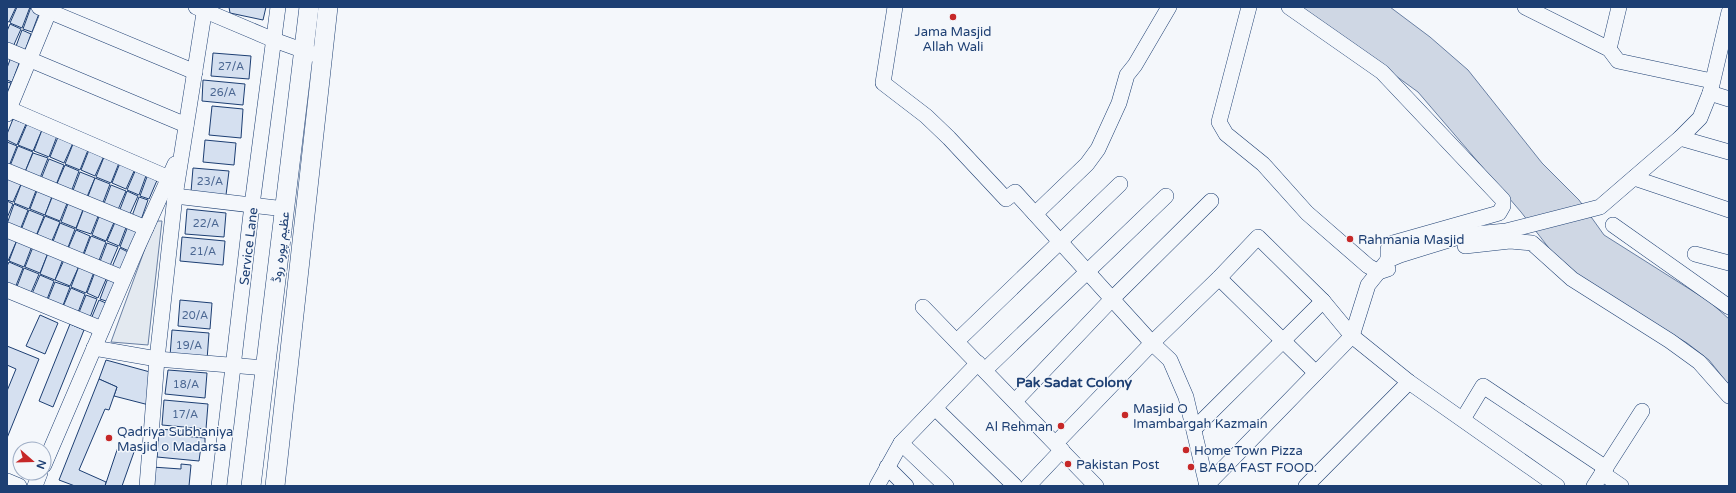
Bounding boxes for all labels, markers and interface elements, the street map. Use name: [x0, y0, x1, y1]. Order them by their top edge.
marker: Jama Masjid Allah Wali: [948, 12, 958, 22]
place label: Jama Masjid Allah Wali: [915, 24, 991, 55]
house number: 27/A: [218, 60, 244, 73]
house number: 26/A: [210, 86, 236, 99]
house number: 23/A: [197, 175, 223, 188]
street label: Service Lane: [236, 206, 262, 286]
street label: عظیم پورہ روڈ: [269, 210, 294, 284]
house number: 22/A: [193, 217, 219, 230]
place label: Rahmania Masjid: [1358, 232, 1464, 248]
marker: Rahmania Masjid: [1345, 234, 1355, 244]
house number: 21/A: [190, 245, 216, 258]
house number: 20/A: [182, 309, 208, 322]
house number: 19/A: [176, 339, 202, 352]
district label: Pak Sadat Colony: [1016, 374, 1133, 391]
house number: 18/A: [173, 378, 199, 391]
place label: Masjid O Imambargah Kazmain: [1133, 401, 1268, 432]
house number: 17/A: [172, 408, 198, 421]
marker: Masjid O Imambargah Kazmain: [1120, 410, 1130, 420]
place label: Al Rehman: [985, 419, 1053, 435]
marker: Al Rehman: [1056, 421, 1066, 431]
place label: Qadriya Subhaniya Masjid o Madarsa: [117, 424, 233, 455]
marker: Qadriya Subhaniya Masjid o Madarsa: [104, 433, 114, 443]
north arrow: [12, 441, 52, 481]
place label: Home Town Pizza: [1194, 443, 1303, 459]
marker: Home Town Pizza: [1181, 445, 1191, 455]
place label: Pakistan Post: [1076, 457, 1159, 473]
text: N: [33, 458, 49, 471]
marker: Pakistan Post: [1063, 459, 1073, 469]
place label: BABA FAST FOOD.: [1199, 460, 1317, 476]
marker: BABA FAST FOOD.: [1186, 462, 1196, 472]

